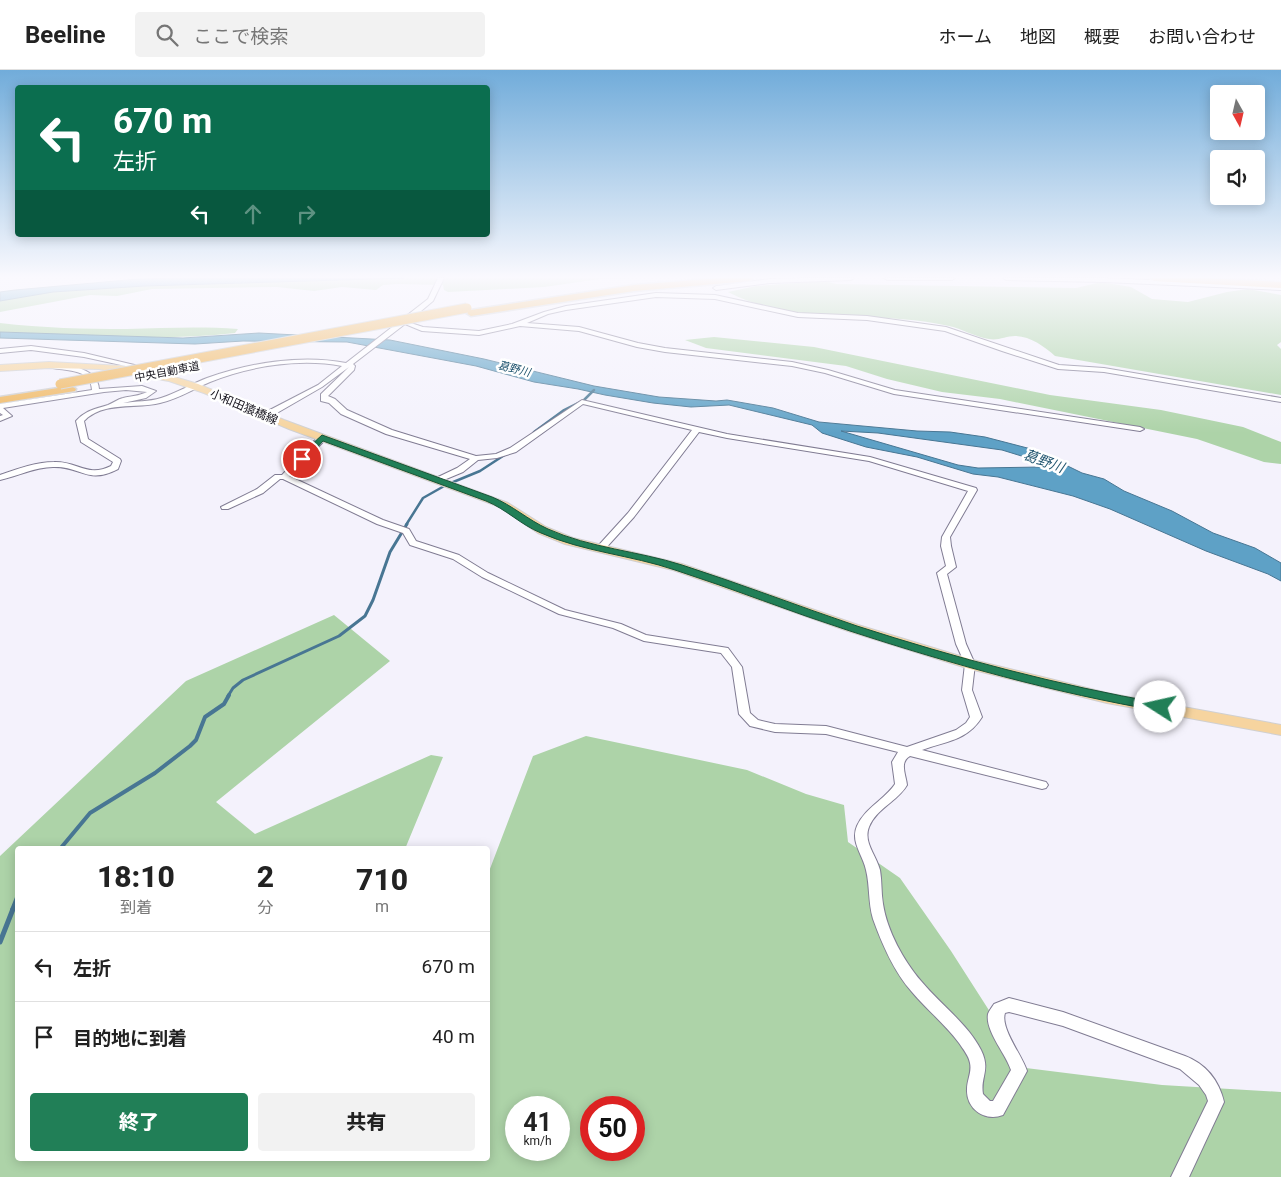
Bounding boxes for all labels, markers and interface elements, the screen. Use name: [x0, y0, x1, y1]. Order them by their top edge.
search box: [135, 12, 485, 57]
text: Beeline: [25, 21, 105, 49]
icon: search: [153, 21, 181, 49]
text: ここで検索: [193, 25, 288, 48]
text: ホーム: [939, 26, 992, 47]
text: 地図: [1020, 26, 1056, 47]
text: 概要: [1084, 26, 1120, 47]
text: お問い合わせ: [1148, 26, 1256, 47]
north arrow: [1210, 85, 1265, 140]
map controls: [1210, 85, 1265, 205]
text: 670 m: [113, 101, 212, 142]
icon: left: [30, 105, 95, 170]
text: 左折: [113, 149, 157, 174]
button: sound: [1210, 150, 1265, 205]
icon: left: [186, 200, 214, 228]
icon: ahead: [239, 200, 267, 228]
icon: right: [292, 200, 320, 228]
street label: 中央自動車道: [133, 359, 201, 385]
water label: 葛野川: [496, 359, 533, 380]
street label: 小和田猿橋線: [208, 386, 280, 428]
pin: [281, 438, 323, 480]
icon: arrive: [288, 445, 316, 473]
water label: 葛野川: [1022, 446, 1068, 476]
position arrow: [1133, 680, 1185, 732]
text: 18:10: [97, 859, 175, 894]
text: 2: [257, 859, 274, 894]
text: 710: [356, 862, 408, 897]
text: m: [375, 897, 389, 916]
text: 到着: [120, 898, 152, 917]
text: 分: [257, 898, 274, 917]
icon: left: [30, 953, 58, 981]
text: 670 m: [422, 955, 475, 978]
text: 左折: [73, 957, 111, 980]
icon: arrive: [30, 1023, 58, 1051]
text: 40 m: [432, 1025, 475, 1048]
text: 目的地に到着: [73, 1027, 187, 1050]
button: 終了: [30, 1093, 248, 1151]
button: 共有: [258, 1093, 475, 1151]
speed limit sign: 50: [580, 1096, 645, 1161]
text: 41: [523, 1108, 552, 1137]
text: km/h: [523, 1134, 552, 1148]

